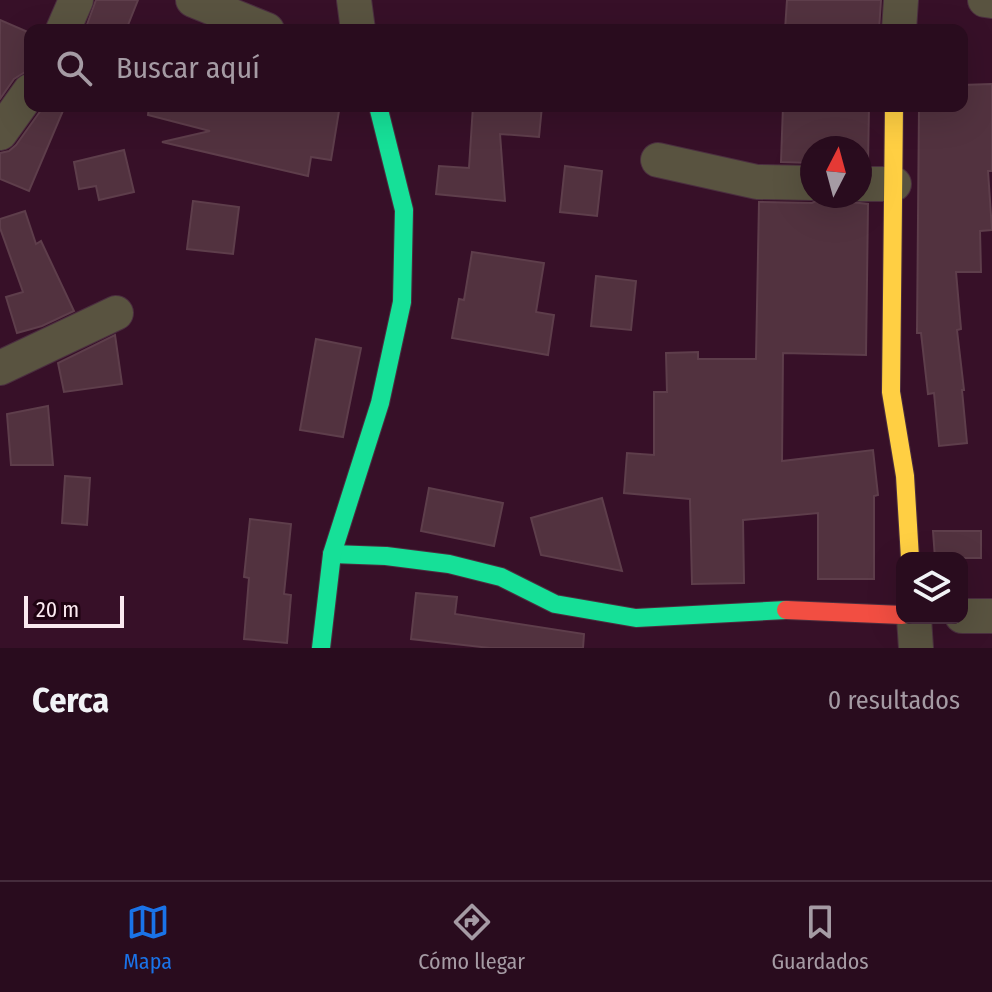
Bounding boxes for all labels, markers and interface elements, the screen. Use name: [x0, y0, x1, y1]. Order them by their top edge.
search box: [24, 24, 968, 112]
icon: search: [52, 46, 96, 90]
text: Buscar aquí: [116, 50, 260, 86]
north arrow: [800, 136, 872, 208]
map controls: [896, 552, 968, 624]
button: layers: [896, 552, 968, 624]
scale bar: [24, 592, 124, 628]
text: 20 m: [36, 596, 79, 623]
text: Cerca: [32, 680, 109, 721]
text: 0 resultados: [828, 685, 960, 716]
tab: Mapa: [123, 900, 172, 975]
tab: Cómo llegar: [418, 900, 525, 975]
tab: Guardados: [771, 900, 869, 975]

